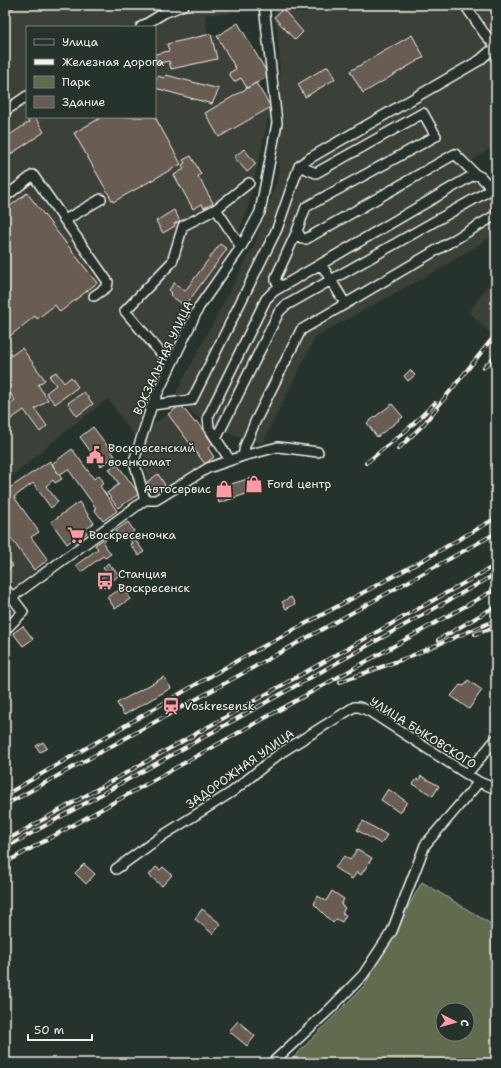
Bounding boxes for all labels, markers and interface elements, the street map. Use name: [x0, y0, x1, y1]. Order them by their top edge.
legend: [26, 26, 156, 118]
text: Улица: [62, 34, 99, 50]
text: Железная дорога: [62, 54, 165, 70]
text: Парк: [62, 74, 91, 90]
text: Здание: [62, 94, 106, 110]
street label: ВОКЗАЛЬНАЯ УЛИЦА: [130, 298, 197, 418]
place label: Воскресенский военкомат: [108, 440, 195, 470]
public building icon: Воскресенский военкомат: [85, 445, 105, 465]
shop icon: Ford центр: [244, 474, 264, 494]
place label: Ford центр: [267, 476, 332, 492]
shop icon: Автосервис: [214, 479, 234, 499]
place label: Автосервис: [143, 481, 211, 497]
supermarket icon: Воскресеночка: [66, 525, 86, 545]
place label: Воскресеночка: [89, 527, 176, 543]
place label: Станция Воскресенск: [118, 566, 190, 596]
bus stop icon: Станция Воскресенск: [95, 571, 115, 591]
street label: УЛИЦА БЫКОВСКОГО: [367, 694, 479, 772]
station icon: Voskresensk: [161, 696, 181, 716]
place label: Voskresensk: [184, 698, 255, 714]
street label: ЗАДОРОЖНАЯ УЛИЦА: [183, 725, 297, 812]
north arrow: [435, 1002, 475, 1042]
scale bar: [28, 1016, 92, 1042]
text: С: [457, 1019, 472, 1027]
text: 50 m: [34, 1022, 64, 1038]

